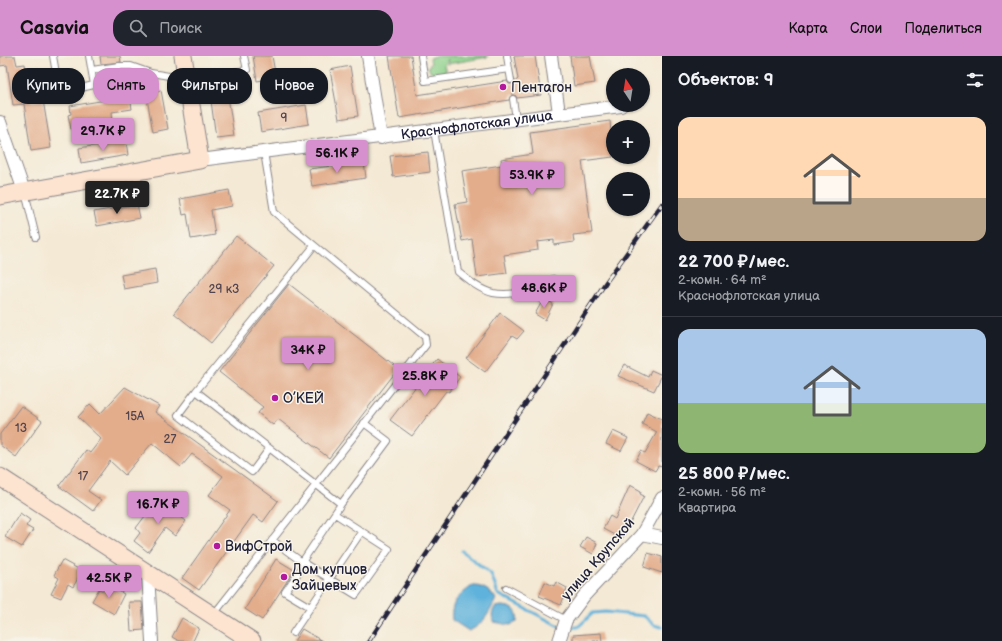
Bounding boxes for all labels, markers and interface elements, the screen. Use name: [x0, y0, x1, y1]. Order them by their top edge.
search box: [113, 10, 393, 46]
text: Casavia: [20, 17, 89, 40]
icon: search: [127, 17, 149, 39]
text: Поиск: [159, 19, 202, 38]
text: Карта: [788, 20, 828, 37]
text: Слои: [850, 20, 882, 37]
text: Поделиться: [904, 20, 982, 37]
chip: Купить: [12, 68, 85, 104]
chip: Снять: [93, 68, 159, 104]
chip: Фильтры: [167, 68, 252, 104]
chip: Новое: [260, 68, 328, 104]
north arrow: [606, 68, 650, 112]
map controls: [606, 68, 650, 216]
icon: filters: [964, 69, 986, 91]
text: Объектов: 9: [678, 70, 774, 90]
place label: Пентагон: [511, 79, 572, 96]
marker: Пентагон: [498, 82, 508, 92]
street label: Краснофлотская улица: [400, 106, 554, 143]
house number: 9: [281, 111, 288, 126]
pin: 29.7K ₽: [66, 118, 140, 152]
button: +: [606, 120, 650, 164]
text: 29.7K ₽: [80, 123, 126, 139]
pin: 56.1K ₽: [300, 140, 374, 174]
icon: home: [796, 143, 868, 215]
text: 56.1K ₽: [315, 145, 359, 161]
pin: 53.9K ₽: [495, 162, 569, 196]
text: 53.9K ₽: [509, 167, 555, 183]
button: −: [606, 172, 650, 216]
pin: 22.7K ₽: [80, 181, 154, 215]
text: 22.7K ₽: [94, 186, 140, 202]
text: 22 700 ₽/мес.: [678, 252, 789, 272]
text: 2-комн. · 64 m²: [678, 272, 767, 288]
pin: 48.6K ₽: [507, 275, 581, 309]
text: 48.6K ₽: [521, 280, 567, 296]
house number: 29 к3: [208, 282, 240, 297]
text: Краснофлотская улица: [678, 288, 820, 304]
pin: 34K ₽: [280, 337, 336, 371]
text: 34K ₽: [290, 342, 326, 358]
icon: home: [796, 355, 868, 427]
pin: 25.8K ₽: [388, 363, 462, 397]
text: 25.8K ₽: [402, 368, 448, 384]
place label: О’КЕЙ: [283, 390, 324, 407]
marker: О’КЕЙ: [270, 393, 280, 403]
house number: 15А: [126, 409, 145, 424]
house number: 13: [15, 421, 27, 436]
house number: 27: [164, 432, 177, 447]
text: 25 800 ₽/мес.: [678, 464, 790, 484]
house number: 17: [78, 469, 88, 484]
text: 2-комн. · 56 m²: [678, 484, 766, 500]
pin: 16.7K ₽: [121, 491, 195, 525]
text: 16.7K ₽: [136, 496, 180, 512]
text: Квартира: [678, 500, 736, 516]
street label: улица Крупской: [558, 514, 638, 604]
place label: ВифСтрой: [225, 538, 293, 555]
marker: ВифСтрой: [212, 541, 222, 551]
place label: Дом купцов Зайцевых: [292, 561, 368, 594]
pin: 42.5K ₽: [72, 565, 146, 599]
text: 42.5K ₽: [86, 570, 132, 586]
marker: Дом купцов Зайцевых: [279, 572, 289, 582]

